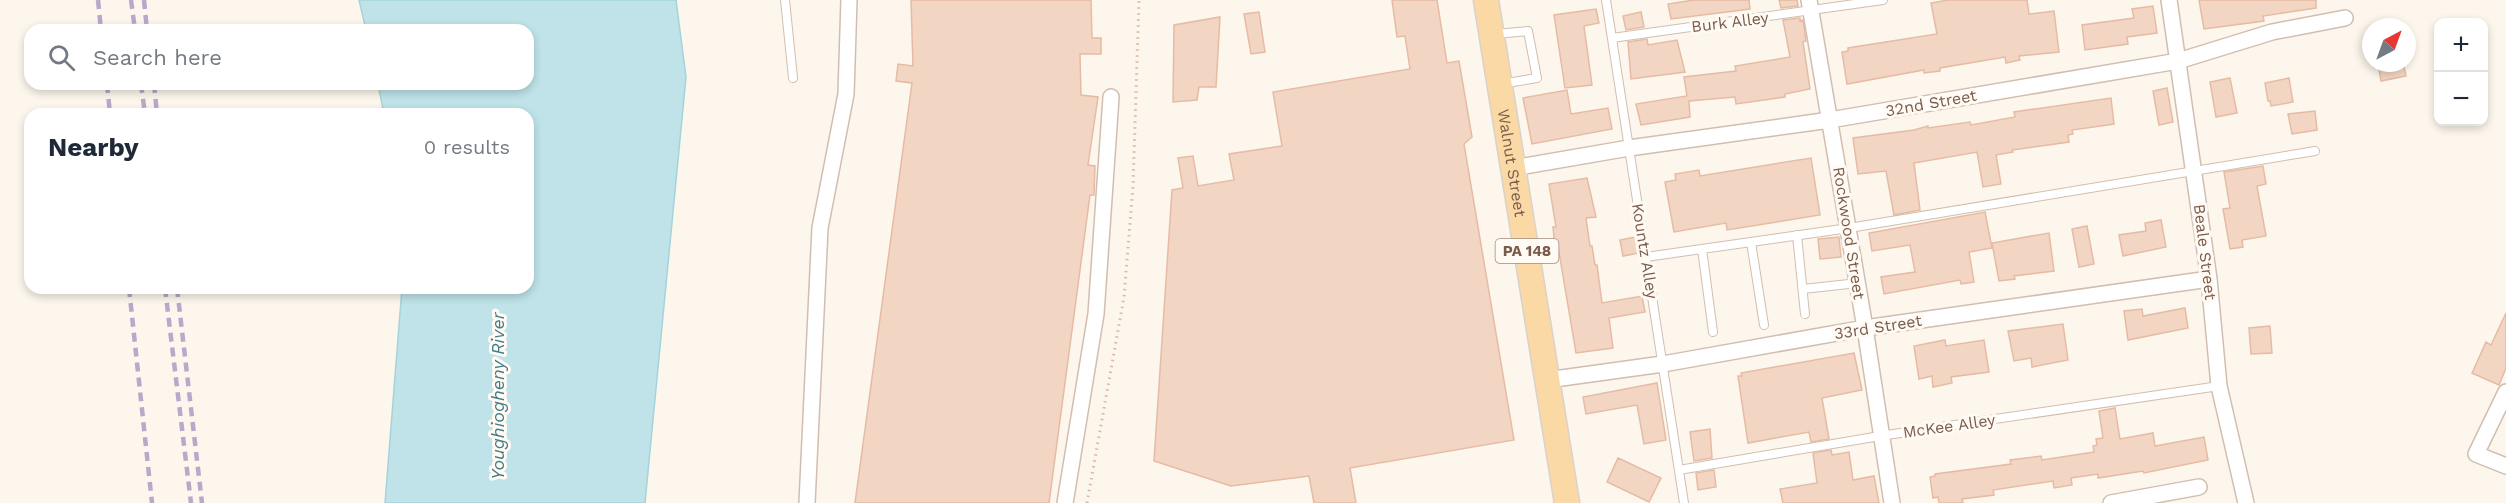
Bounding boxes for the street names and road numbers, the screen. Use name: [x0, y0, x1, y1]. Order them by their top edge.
street label: Burk Alley: [1690, 8, 1771, 36]
street label: 32nd Street: [1884, 86, 1978, 120]
street label: Walnut Street: [1494, 108, 1530, 218]
street label: Rockwood Street: [1829, 165, 1869, 301]
street label: Kountz Alley: [1628, 202, 1662, 301]
street label: Beale Street: [2190, 203, 2220, 301]
road number: PA 148: [1496, 239, 1558, 263]
street label: 33rd Street: [1833, 311, 1924, 343]
street label: McKee Alley: [1902, 410, 1997, 442]

